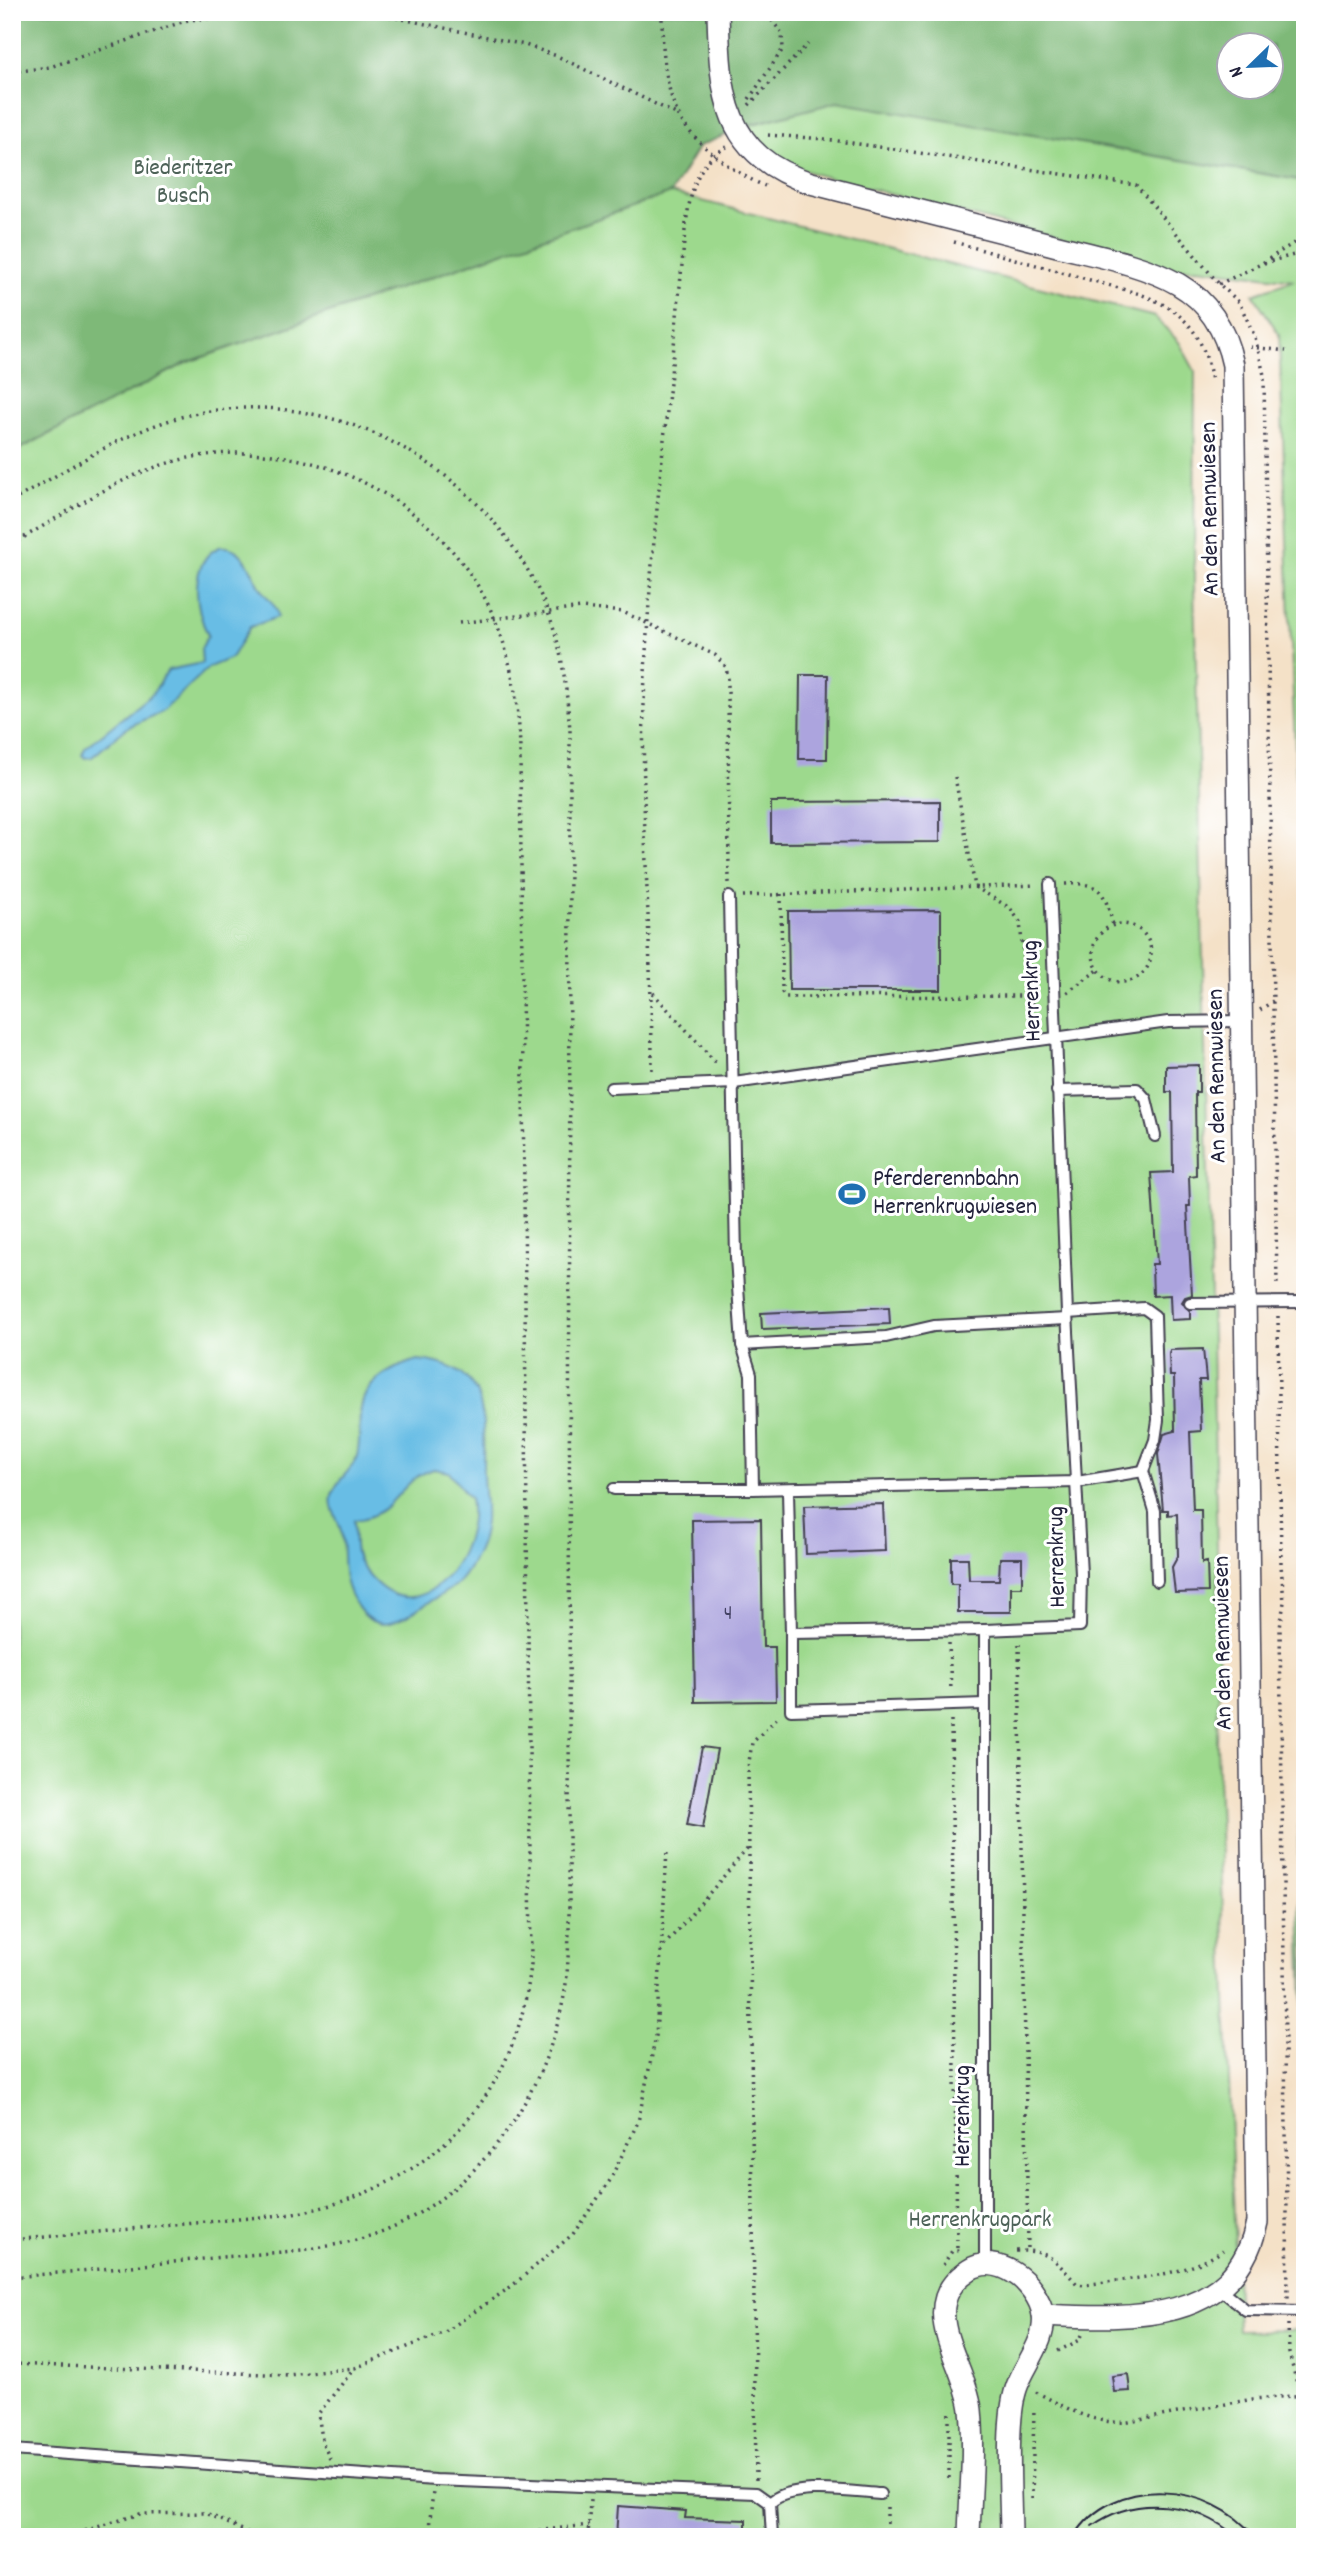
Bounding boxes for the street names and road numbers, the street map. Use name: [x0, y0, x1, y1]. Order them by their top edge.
street label: An den Rennwiesen: [1192, 421, 1230, 597]
street label: Herrenkrug: [1014, 939, 1052, 1043]
street label: An den Rennwiesen: [1199, 988, 1237, 1164]
street label: Herrenkrug: [1040, 1506, 1076, 1608]
street label: An den Rennwiesen: [1205, 1555, 1243, 1731]
street label: Herrenkrug: [947, 2065, 981, 2167]

